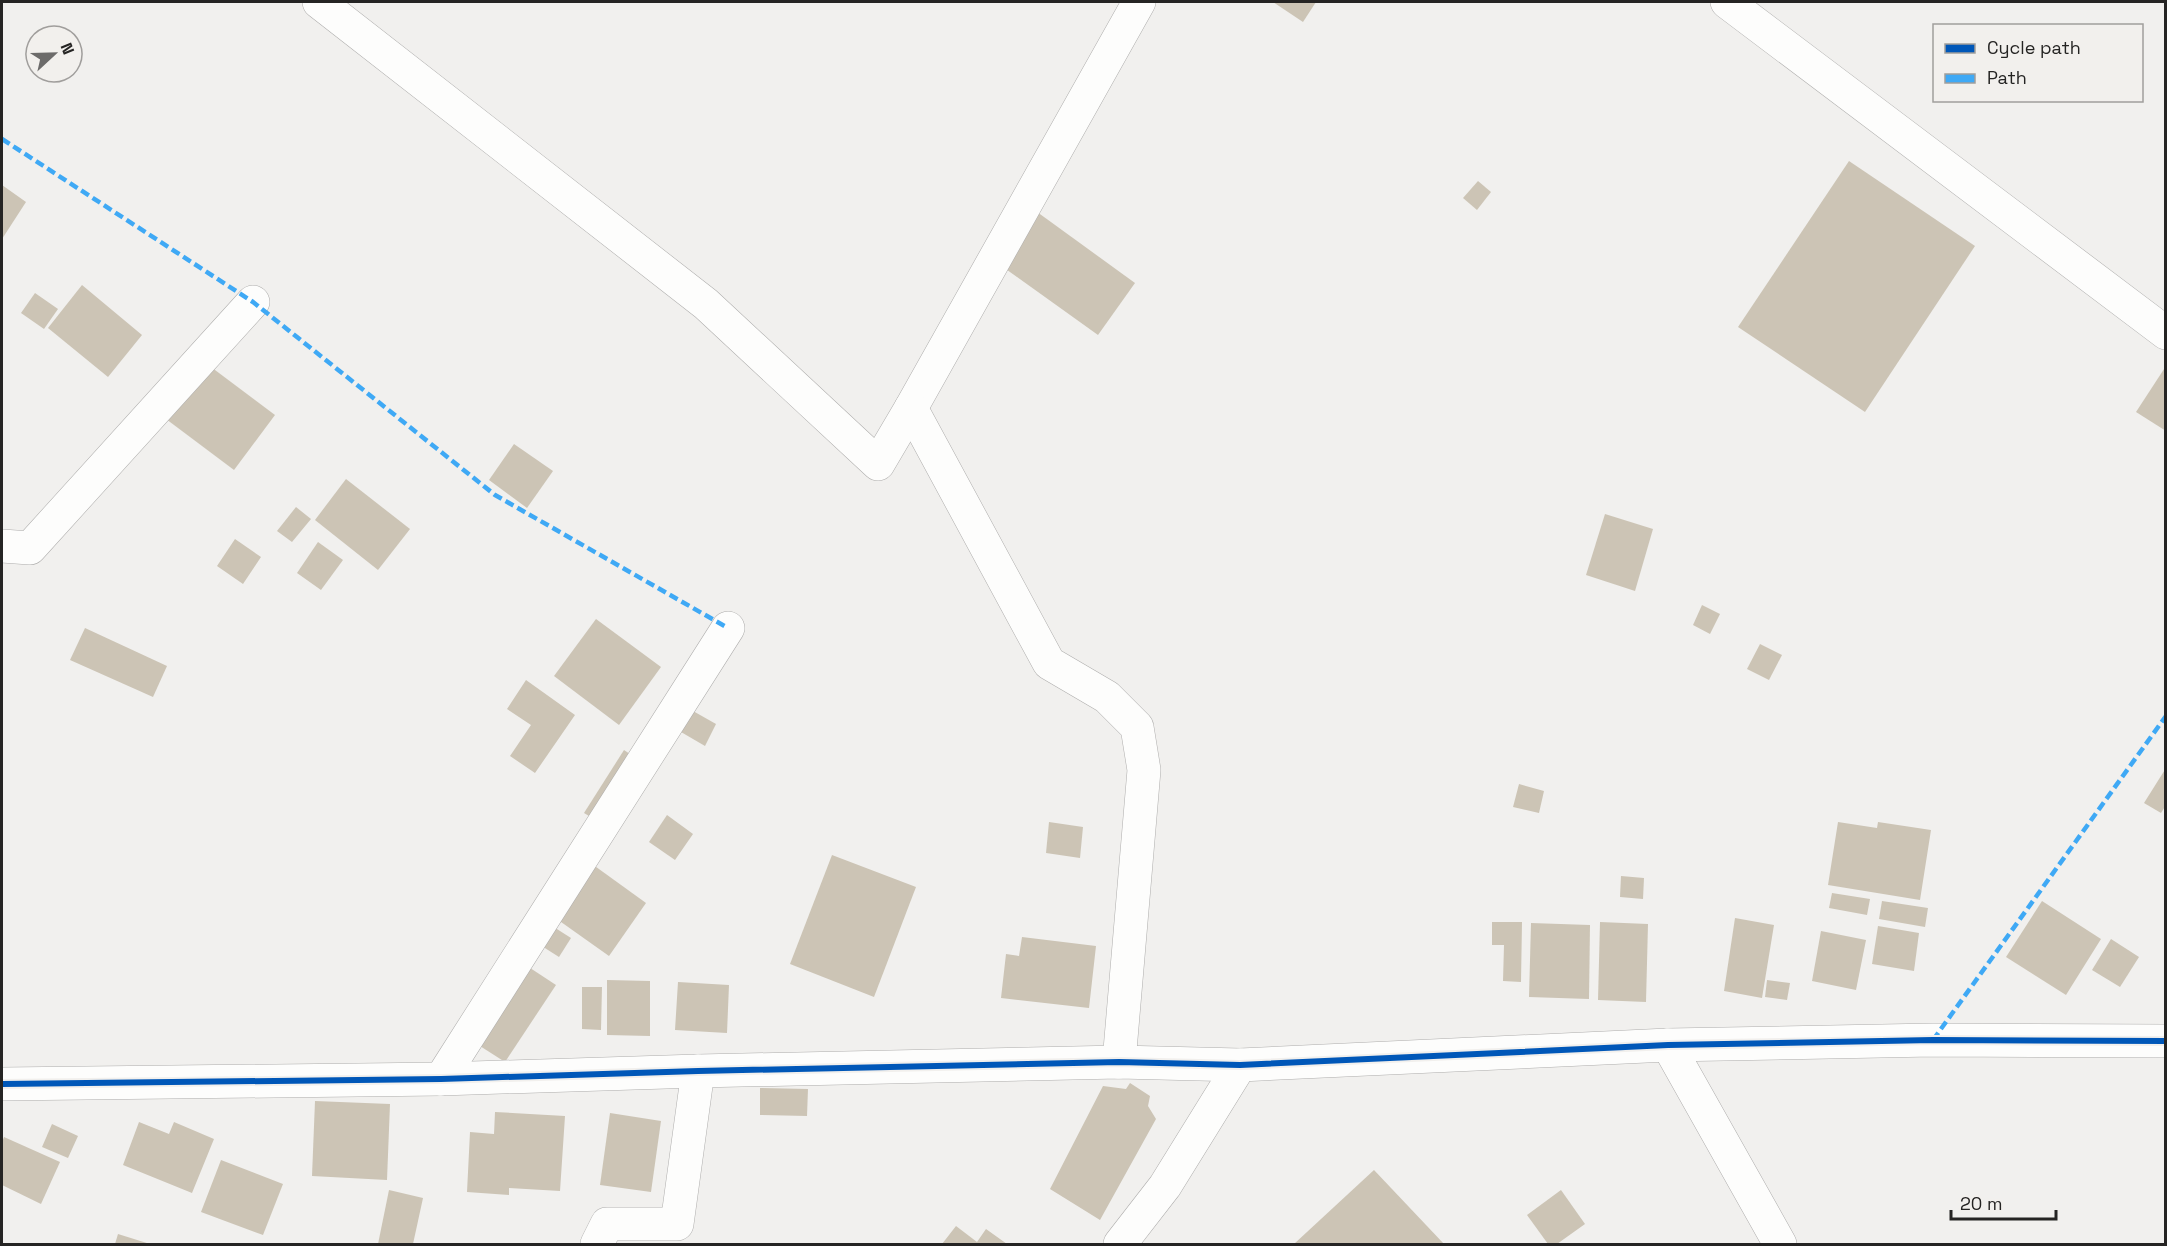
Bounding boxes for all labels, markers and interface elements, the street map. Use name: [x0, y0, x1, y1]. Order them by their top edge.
north arrow: [24, 24, 84, 84]
legend: [1933, 24, 2143, 102]
text: Cycle path: [1987, 36, 2081, 59]
text: N: [56, 40, 79, 57]
text: Path: [1987, 66, 2027, 89]
scale bar: [1951, 1183, 2056, 1221]
text: 20 m: [1960, 1192, 2003, 1215]

